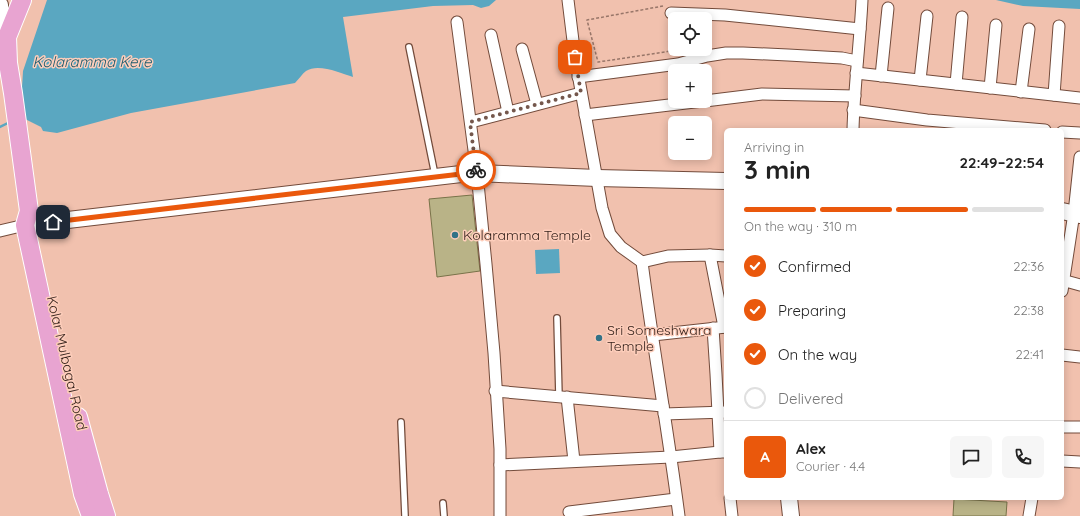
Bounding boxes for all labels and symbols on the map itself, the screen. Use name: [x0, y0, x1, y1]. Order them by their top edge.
pin: [558, 40, 592, 74]
water label: Kolaramma Kere: [33, 52, 152, 71]
courier: [456, 150, 496, 190]
pin: [36, 205, 70, 239]
place label: Kolaramma Temple: [463, 226, 591, 244]
marker: Kolaramma Temple: [450, 230, 460, 240]
street label: Kolar Mulbagal Road: [43, 294, 91, 432]
place label: Sri Someshwara Temple: [607, 321, 711, 355]
marker: Sri Someshwara Temple: [594, 333, 604, 343]

